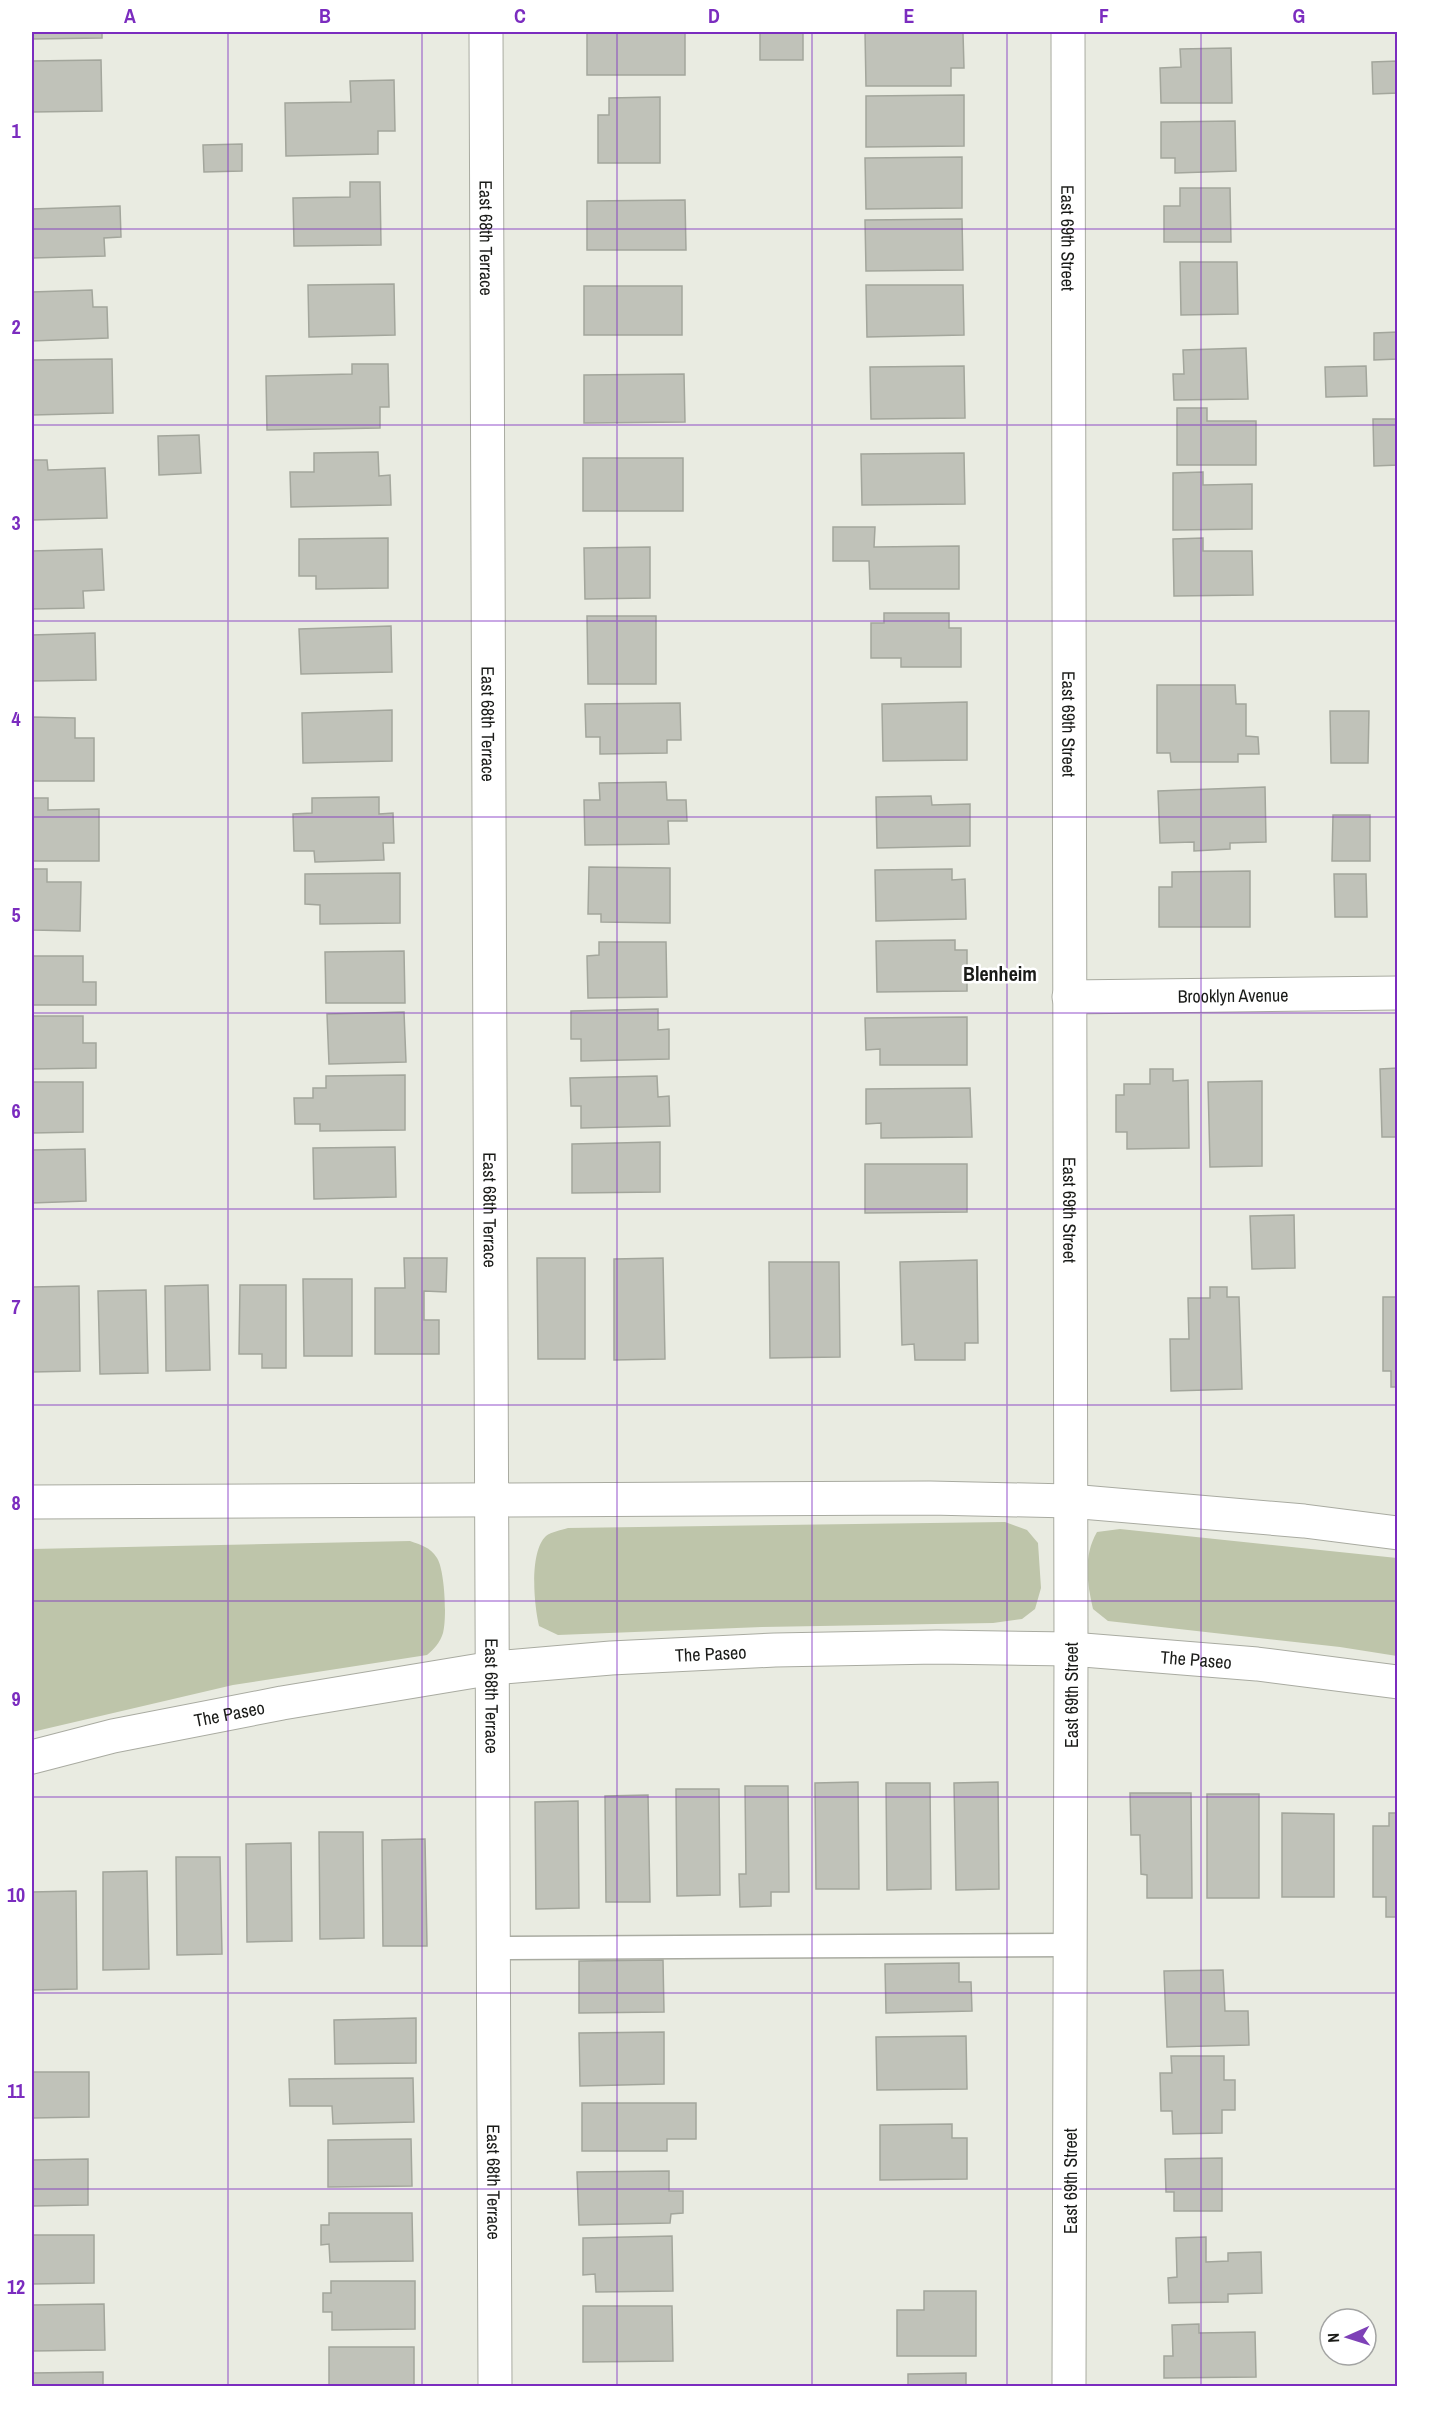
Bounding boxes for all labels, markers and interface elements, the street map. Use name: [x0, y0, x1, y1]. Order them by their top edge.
text: A: [124, 2, 136, 29]
text: B: [319, 2, 331, 29]
text: C: [514, 2, 526, 29]
text: D: [708, 2, 720, 29]
text: E: [904, 2, 915, 29]
text: F: [1099, 2, 1109, 29]
text: G: [1293, 2, 1305, 29]
text: 1: [11, 117, 21, 144]
street label: East 68th Terrace: [474, 180, 500, 296]
street label: East 69th Street: [1056, 185, 1081, 291]
text: 2: [11, 313, 21, 340]
text: 3: [11, 509, 21, 536]
street label: East 68th Terrace: [476, 666, 501, 782]
street label: East 69th Street: [1057, 671, 1082, 777]
text: 4: [11, 705, 21, 732]
text: 5: [11, 901, 21, 928]
district label: Blenheim: [963, 960, 1037, 987]
street label: Brooklyn Avenue: [1178, 982, 1288, 1008]
text: 6: [11, 1097, 21, 1124]
street label: East 68th Terrace: [478, 1152, 503, 1268]
street label: East 69th Street: [1058, 1157, 1083, 1263]
text: 7: [11, 1293, 21, 1320]
text: 8: [11, 1489, 21, 1516]
street label: East 68th Terrace: [480, 1638, 505, 1754]
street label: The Paseo: [674, 1639, 747, 1667]
street label: East 69th Street: [1059, 1642, 1084, 1748]
street label: The Paseo: [1160, 1644, 1233, 1674]
text: 9: [11, 1685, 21, 1712]
street label: The Paseo: [192, 1694, 267, 1732]
text: 10: [7, 1881, 25, 1908]
text: 11: [7, 2077, 26, 2104]
street label: East 68th Terrace: [481, 2124, 507, 2240]
street label: East 69th Street: [1058, 2128, 1083, 2234]
text: 12: [7, 2273, 25, 2300]
north arrow: [1318, 2307, 1378, 2367]
text: N: [1322, 2332, 1344, 2343]

